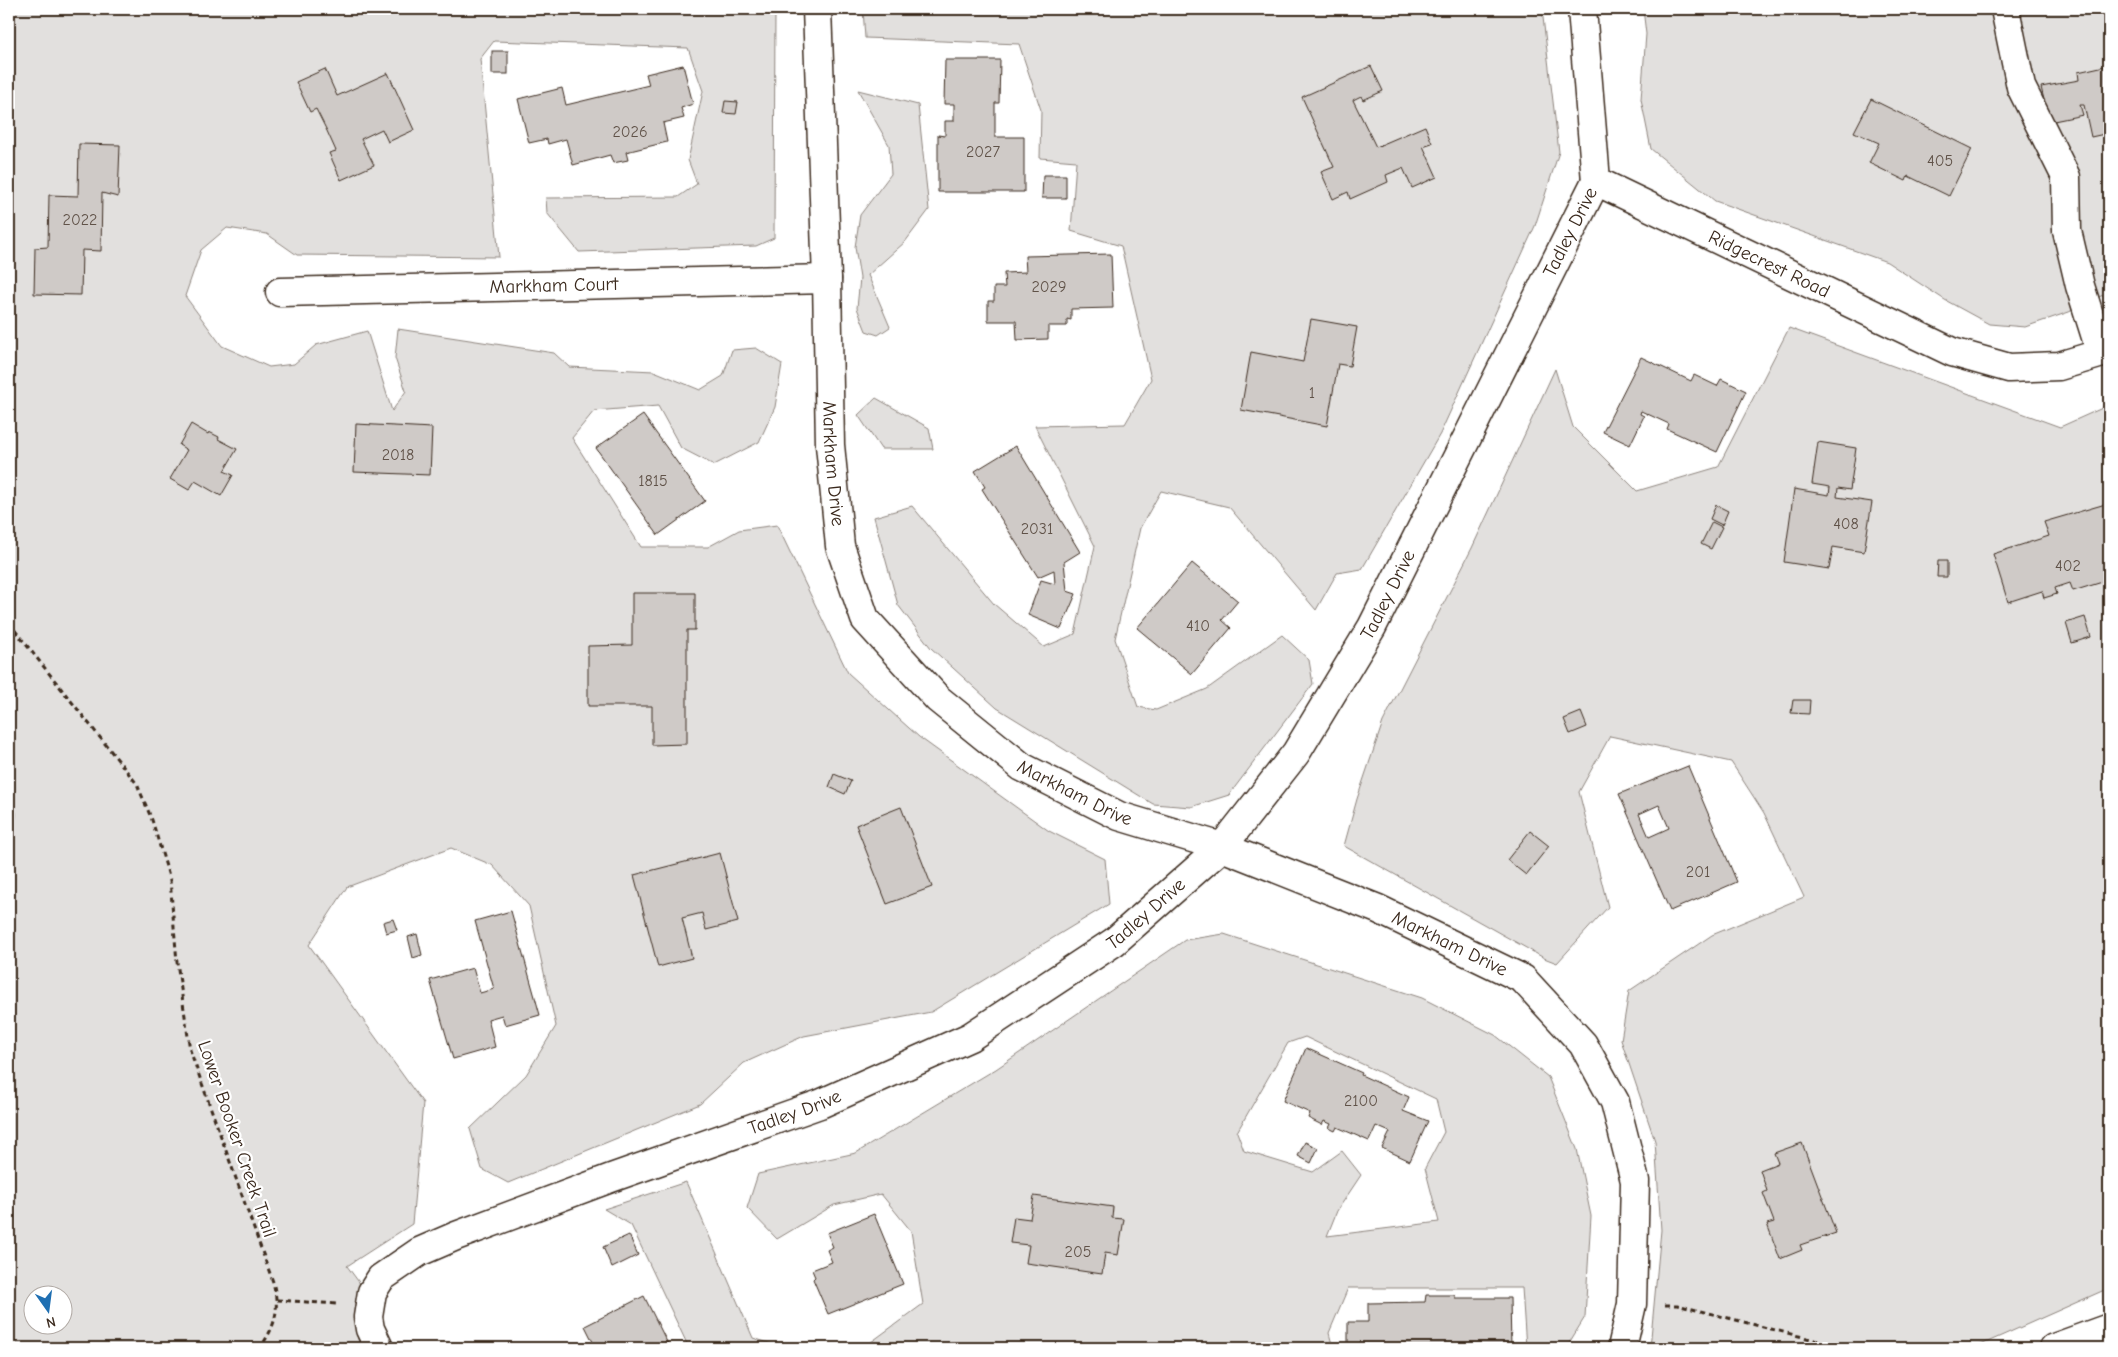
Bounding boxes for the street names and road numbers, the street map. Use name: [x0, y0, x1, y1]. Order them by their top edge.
street label: Tadley Drive: [1539, 184, 1602, 281]
street label: Ridgecrest Road: [1705, 226, 1833, 303]
street label: Markham Court: [489, 273, 619, 298]
street label: Markham Drive: [818, 401, 849, 527]
street label: Tadley Drive: [1356, 546, 1420, 644]
street label: Markham Drive: [1013, 755, 1134, 830]
street label: Tadley Drive: [1103, 873, 1190, 955]
street label: Markham Drive: [1388, 906, 1511, 981]
street label: Lower Booker Creek Trail: [193, 1038, 281, 1240]
street label: Tadley Drive: [745, 1085, 845, 1140]

